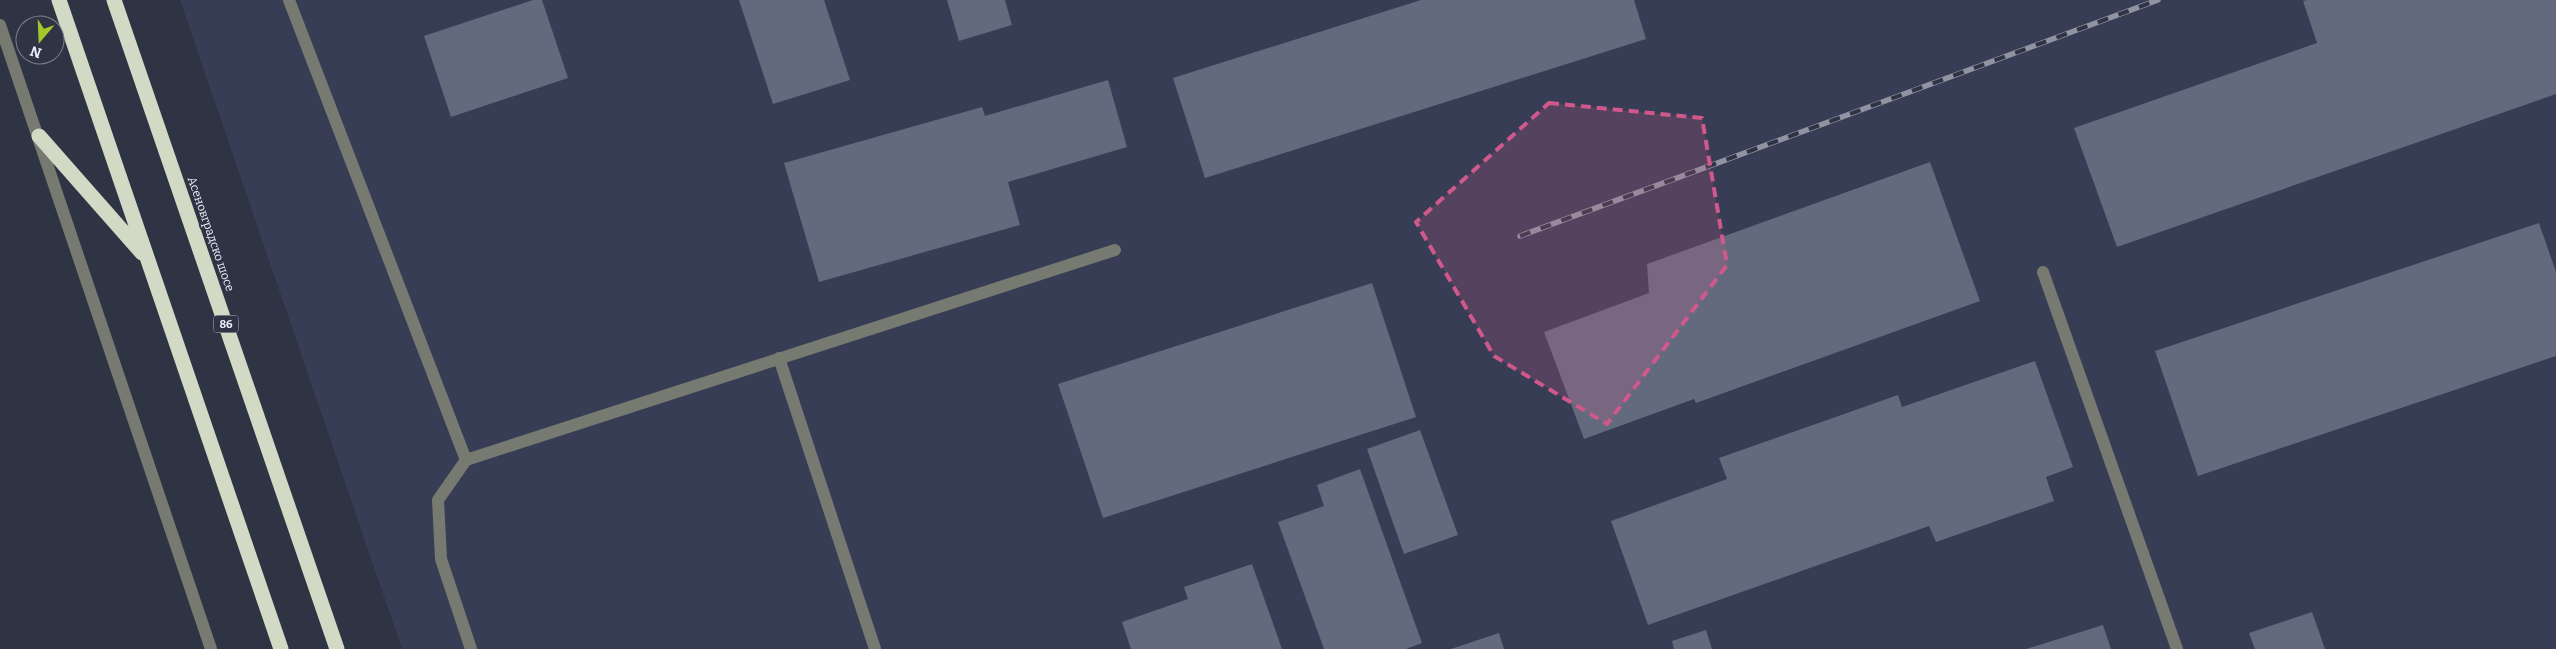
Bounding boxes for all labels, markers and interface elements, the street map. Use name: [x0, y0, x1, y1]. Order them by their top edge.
north arrow: [15, 15, 65, 65]
text: N: [28, 42, 44, 62]
street label: Асеновградско шосе: [185, 175, 237, 293]
road number: 86: [214, 316, 238, 332]

